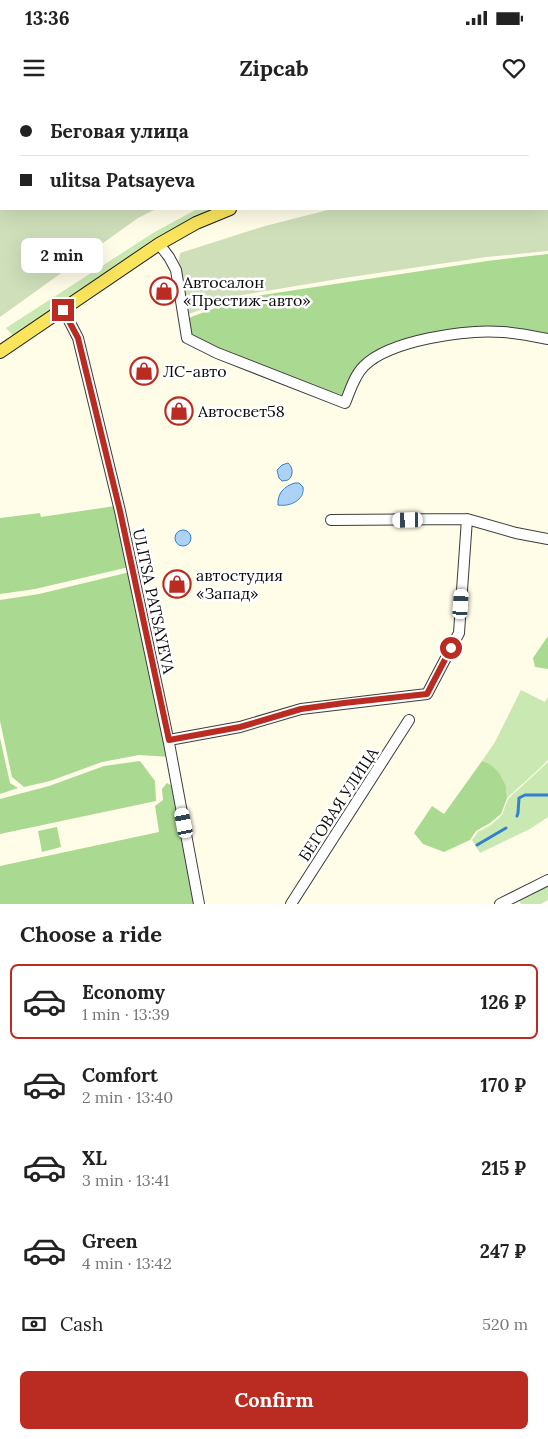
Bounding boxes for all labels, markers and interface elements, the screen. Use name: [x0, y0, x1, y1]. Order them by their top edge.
text: 13:36: [25, 6, 70, 30]
icon: menu: [20, 54, 48, 82]
text: Zipcab: [239, 54, 309, 82]
icon: heart: [500, 54, 528, 82]
text: Беговая улица: [50, 119, 189, 143]
text: ulitsa Patsayeva: [50, 168, 195, 192]
callout: 2 min: [22, 238, 104, 272]
text: 2 min: [41, 245, 83, 265]
place label: Автосалон «Престиж-авто»: [182, 272, 311, 310]
shop icon: Автосалон «Престиж-авто»: [149, 276, 179, 306]
route end: [52, 299, 74, 321]
shop icon: ЛС-авто: [129, 356, 159, 386]
place label: ЛС-авто: [163, 361, 227, 381]
shop icon: Автосвет58: [164, 396, 194, 426]
place label: Автосвет58: [197, 401, 285, 421]
car: [392, 512, 423, 528]
street label: ULITSA PATSAYEVA: [129, 527, 179, 676]
place label: автостудия «Запад»: [196, 565, 283, 603]
shop icon: автостудия «Запад»: [162, 569, 192, 599]
car: [452, 589, 469, 619]
route start: [440, 637, 462, 659]
street label: БЕГОВАЯ УЛИЦА: [294, 742, 383, 865]
car: [173, 807, 194, 839]
text: Choose a ride: [20, 920, 162, 948]
icon: car: [22, 979, 67, 1024]
text: Economy: [82, 980, 165, 1004]
text: 126 ₽: [480, 990, 526, 1014]
text: 1 min · 13:39: [82, 1004, 170, 1024]
icon: car: [22, 1062, 67, 1107]
text: Comfort: [82, 1063, 158, 1087]
text: 170 ₽: [481, 1073, 526, 1097]
text: 2 min · 13:40: [82, 1087, 173, 1107]
icon: car: [22, 1145, 67, 1190]
text: XL: [82, 1146, 107, 1170]
text: 215 ₽: [481, 1156, 526, 1180]
text: 3 min · 13:41: [82, 1170, 169, 1190]
icon: car: [22, 1228, 67, 1273]
text: Green: [82, 1229, 138, 1253]
text: 247 ₽: [480, 1239, 526, 1263]
text: 4 min · 13:42: [82, 1253, 172, 1273]
icon: cash: [20, 1310, 48, 1338]
text: Cash: [60, 1312, 103, 1336]
text: 520 m: [482, 1314, 528, 1334]
button: Confirm: [20, 1371, 528, 1429]

